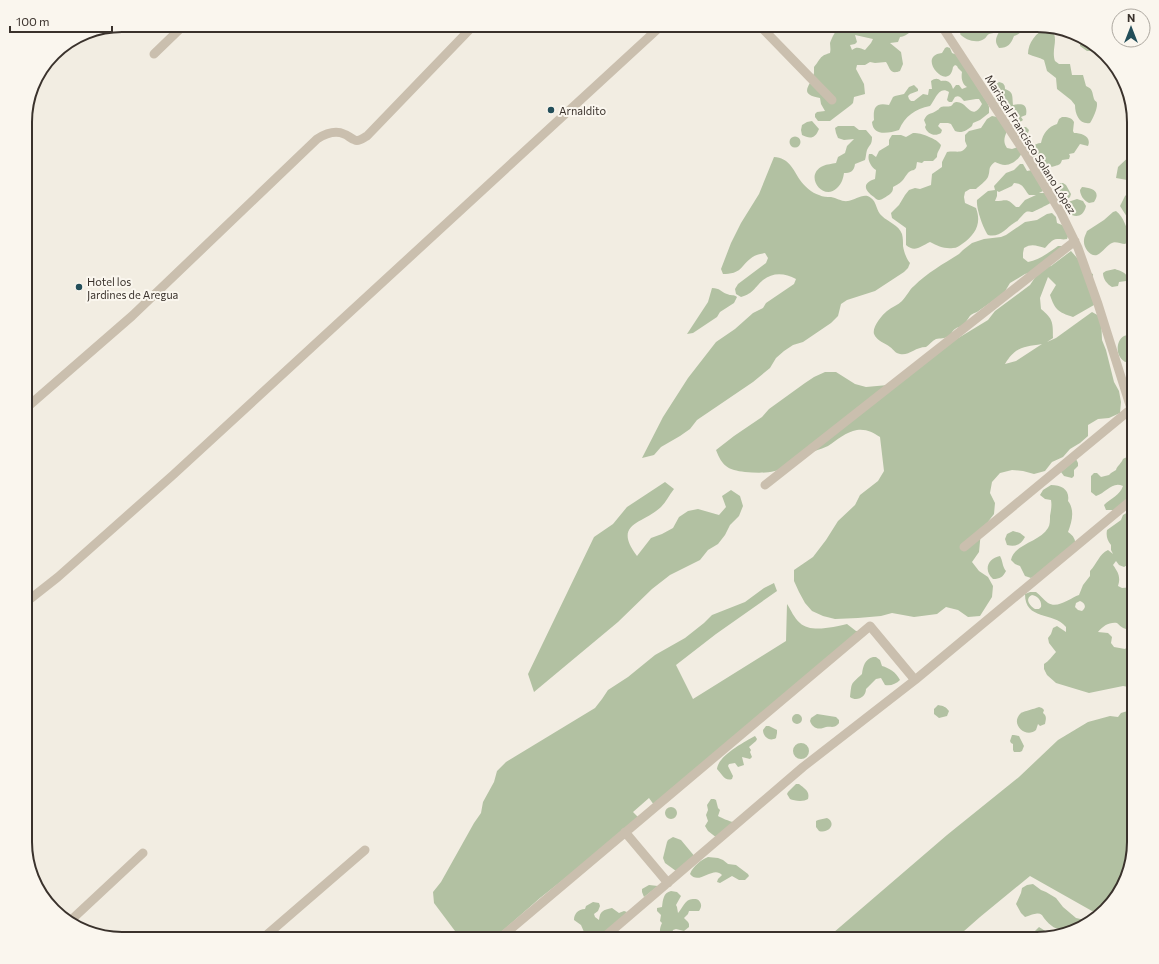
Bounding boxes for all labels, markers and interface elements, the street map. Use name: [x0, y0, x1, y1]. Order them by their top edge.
scale bar: [10, 8, 112, 34]
north arrow: [1111, 8, 1151, 48]
text: N: [1127, 11, 1135, 24]
text: 100 m: [16, 14, 50, 28]
street label: Mariscal Francisco Solano López: [983, 72, 1080, 216]
place label: Arnaldito: [559, 104, 606, 117]
marker: Arnaldito: [546, 105, 556, 115]
place label: Hotel los Jardines de Aregua: [87, 275, 178, 302]
marker: Hotel los Jardines de Aregua: [74, 282, 84, 292]

